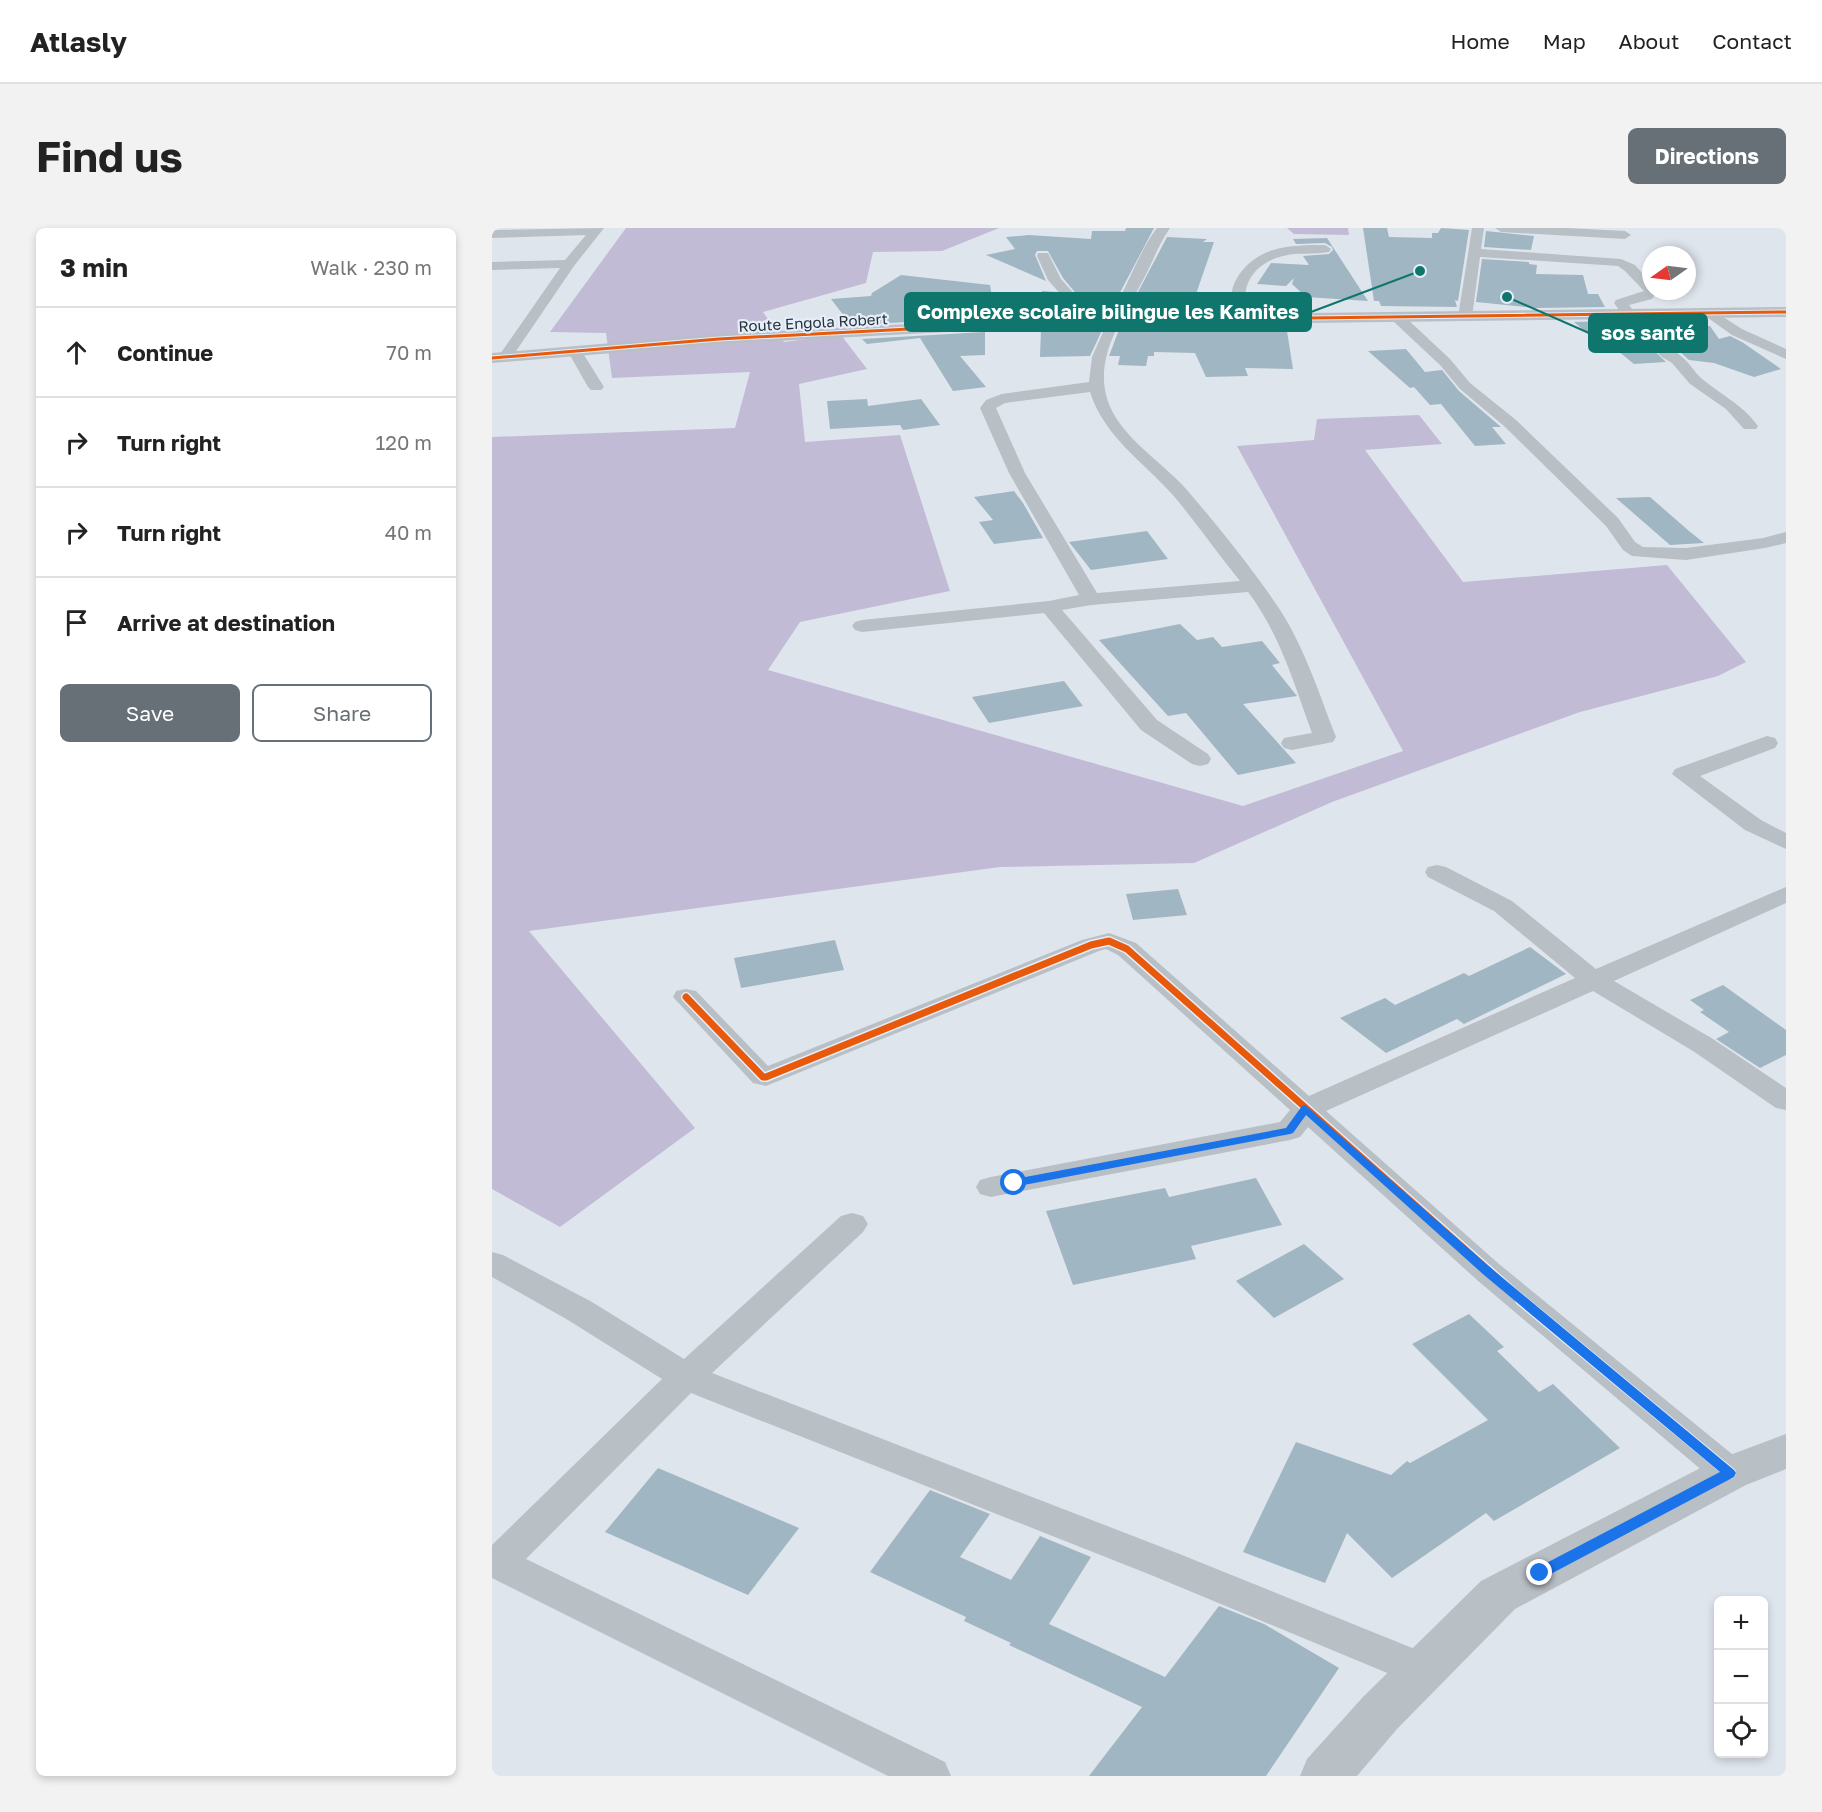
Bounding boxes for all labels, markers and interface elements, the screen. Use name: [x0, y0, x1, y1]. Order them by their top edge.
text: Atlasly: [30, 25, 127, 58]
text: Home: [1450, 28, 1510, 54]
text: Map: [1543, 28, 1586, 54]
text: About: [1619, 28, 1679, 54]
text: Contact: [1712, 28, 1792, 54]
button: Directions: [1628, 128, 1786, 184]
text: Find us: [36, 131, 183, 181]
north arrow: [1642, 246, 1696, 300]
text: 3 min: [60, 252, 128, 283]
text: Walk · 230 m: [310, 255, 432, 279]
callout: Complexe scolaire bilingue les Kamites: [905, 293, 1311, 331]
text: Complexe scolaire bilingue les Kamites: [917, 299, 1299, 323]
street label: Route Engola Robert: [738, 309, 888, 335]
callout: sos santé: [1589, 314, 1707, 352]
text: sos santé: [1601, 320, 1695, 344]
icon: ahead: [60, 336, 93, 369]
text: Continue: [117, 339, 213, 366]
text: 70 m: [386, 340, 432, 364]
icon: right: [60, 426, 93, 459]
text: Turn right: [117, 429, 221, 456]
text: 120 m: [376, 430, 432, 454]
icon: right: [60, 516, 93, 549]
text: Turn right: [117, 519, 221, 546]
text: 40 m: [385, 520, 432, 544]
icon: arrive: [60, 606, 93, 639]
text: Arrive at destination: [117, 609, 335, 636]
button: Save: [60, 684, 240, 742]
button: Share: [252, 684, 432, 742]
route start: [1000, 1169, 1026, 1195]
route end: [1526, 1559, 1552, 1585]
map controls: [1714, 1596, 1768, 1758]
button: +: [1714, 1596, 1768, 1650]
button: −: [1714, 1650, 1768, 1704]
button: locate: [1714, 1704, 1768, 1758]

